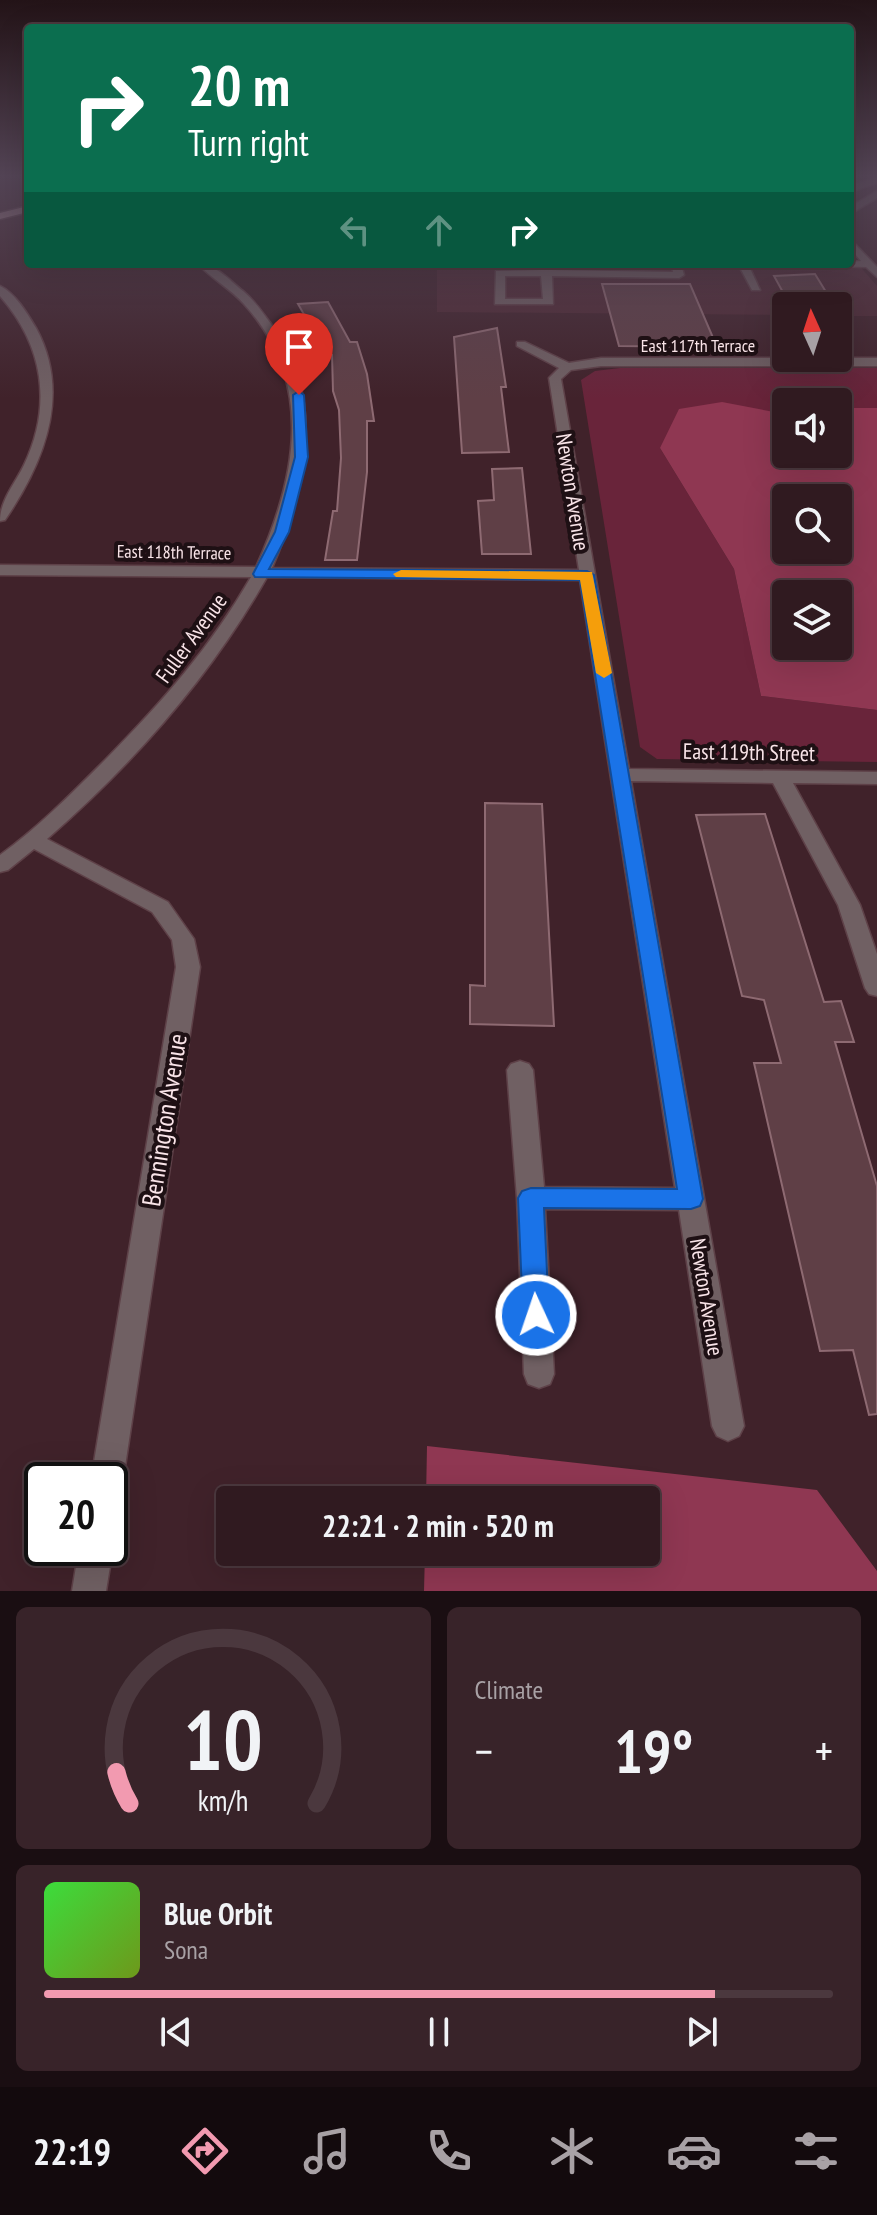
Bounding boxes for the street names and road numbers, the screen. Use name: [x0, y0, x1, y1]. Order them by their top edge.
street label: East 117th Terrace: [641, 334, 755, 357]
street label: Newton Avenue: [550, 431, 596, 553]
street label: East 118th Terrace: [117, 540, 231, 564]
street label: Fuller Avenue: [149, 588, 233, 688]
street label: East 119th Street: [683, 737, 815, 767]
street label: Bennington Avenue: [134, 1031, 194, 1209]
street label: Newton Avenue: [684, 1236, 730, 1358]

